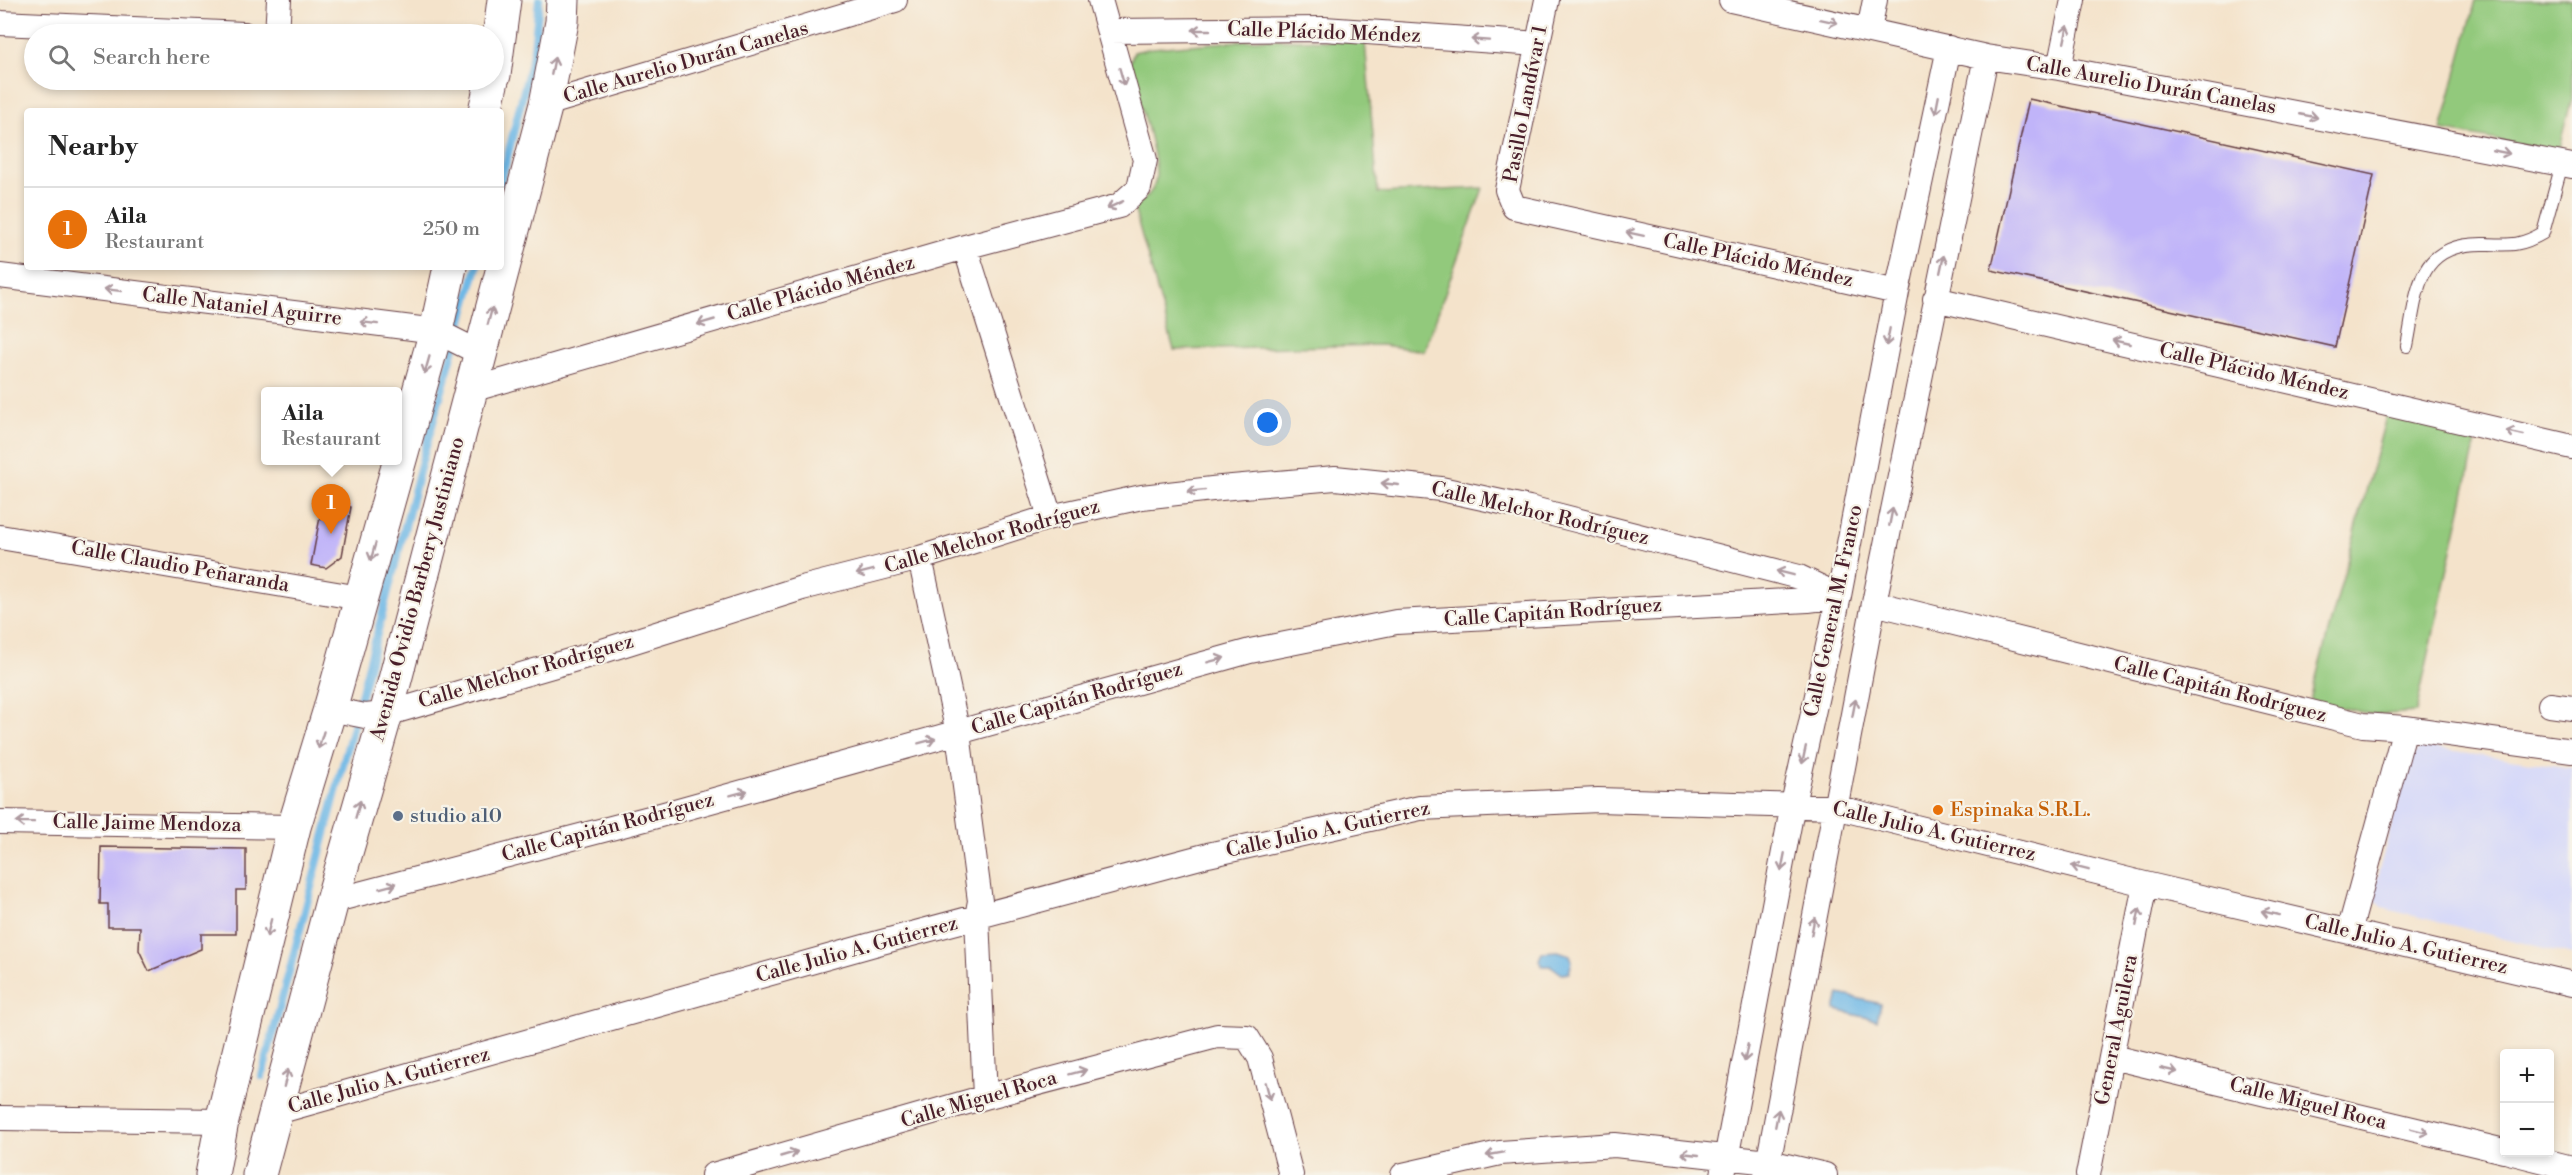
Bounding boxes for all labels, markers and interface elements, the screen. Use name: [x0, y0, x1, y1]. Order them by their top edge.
street label: Calle Aurelio Durán Canelas: [561, 16, 811, 110]
one-way arrow: [1819, 16, 1839, 27]
street label: Calle Plácido Méndez: [1227, 17, 1421, 49]
street label: Pasillo Landívar 1: [1498, 23, 1554, 185]
search box: [24, 24, 504, 90]
one-way arrow: [1192, 24, 1212, 36]
one-way arrow: [2061, 25, 2072, 44]
one-way arrow: [1470, 34, 1490, 45]
icon: search: [45, 41, 78, 74]
text: Search here: [93, 44, 210, 71]
street label: Calle Aurelio Durán Canelas: [2024, 52, 2278, 120]
one-way arrow: [548, 57, 559, 76]
one-way arrow: [1116, 67, 1128, 86]
one-way arrow: [1931, 96, 1943, 115]
one-way arrow: [2299, 111, 2318, 122]
text: Nearby: [48, 131, 138, 163]
one-way arrow: [2490, 147, 2510, 158]
one-way arrow: [1106, 200, 1124, 212]
text: Aila: [105, 203, 147, 230]
text: 1: [63, 217, 72, 242]
text: 250 m: [423, 217, 480, 242]
one-way arrow: [1626, 228, 1645, 239]
street label: Calle Plácido Méndez: [1661, 229, 1855, 293]
text: Restaurant: [105, 230, 204, 255]
street label: Calle Plácido Méndez: [724, 250, 918, 328]
one-way arrow: [1937, 254, 1948, 274]
street label: Calle Nataniel Aguirre: [141, 282, 343, 332]
one-way arrow: [103, 284, 123, 295]
one-way arrow: [485, 307, 496, 326]
one-way arrow: [359, 317, 379, 328]
one-way arrow: [697, 317, 716, 328]
one-way arrow: [1882, 327, 1893, 346]
one-way arrow: [2111, 335, 2130, 347]
street label: Calle Plácido Méndez: [2157, 338, 2351, 406]
one-way arrow: [420, 355, 432, 374]
popup: [261, 387, 402, 465]
text: Aila: [282, 400, 324, 427]
your location: [1253, 408, 1282, 437]
text: Restaurant: [282, 427, 381, 452]
one-way arrow: [2506, 427, 2525, 438]
street label: Avenida Ovidio Barbery Justiniano: [365, 434, 471, 745]
street label: Calle Melchor Rodríguez: [1429, 477, 1651, 551]
one-way arrow: [1381, 478, 1401, 489]
pin: 1: [312, 484, 350, 534]
one-way arrow: [1187, 486, 1207, 497]
street label: Calle Melchor Rodríguez: [881, 494, 1103, 580]
street label: Calle General M. Franco: [1799, 502, 1869, 720]
one-way arrow: [1886, 507, 1897, 527]
street label: Calle Claudio Peñaranda: [69, 535, 292, 599]
one-way arrow: [367, 542, 378, 561]
one-way arrow: [856, 567, 875, 579]
one-way arrow: [1776, 567, 1795, 579]
street label: Calle Capitán Rodríguez: [1443, 593, 1663, 633]
street label: Calle Melchor Rodríguez: [415, 629, 637, 715]
street label: Calle Capitán Rodríguez: [2111, 651, 2329, 729]
one-way arrow: [1206, 654, 1225, 665]
street label: Calle Capitán Rodríguez: [968, 657, 1186, 741]
one-way arrow: [1849, 699, 1860, 718]
one-way arrow: [315, 730, 326, 749]
one-way arrow: [917, 735, 936, 747]
one-way arrow: [1798, 744, 1809, 764]
one-way arrow: [729, 787, 748, 798]
street label: Calle Capitán Rodríguez: [499, 788, 717, 868]
street label: Calle Julio A. Gutierrez: [1224, 796, 1432, 864]
street label: Calle Julio A. Gutierrez: [1830, 796, 2038, 868]
place label: Espinaka S.R.L.: [1950, 798, 2091, 823]
one-way arrow: [353, 800, 364, 819]
marker: Espinaka S.R.L.: [1931, 803, 1945, 817]
place label: studio a10: [410, 804, 502, 829]
marker: studio a10: [391, 809, 405, 823]
street label: Calle Jaime Mendoza: [52, 810, 243, 838]
one-way arrow: [16, 817, 36, 828]
one-way arrow: [1777, 851, 1788, 871]
one-way arrow: [2071, 861, 2090, 873]
one-way arrow: [379, 880, 398, 892]
one-way arrow: [2133, 907, 2144, 927]
one-way arrow: [2260, 907, 2279, 919]
street label: Calle Julio A. Gutierrez: [2302, 909, 2510, 981]
street label: Calle Julio A. Gutierrez: [753, 911, 961, 989]
one-way arrow: [1808, 916, 1819, 936]
one-way arrow: [263, 918, 275, 937]
street label: General Aguilera: [2090, 952, 2144, 1107]
street label: Calle Julio A. Gutierrez: [285, 1042, 493, 1120]
one-way arrow: [1740, 1043, 1751, 1062]
map controls: [2500, 1049, 2554, 1157]
button: +: [2500, 1049, 2554, 1103]
one-way arrow: [2159, 1065, 2178, 1077]
street label: Calle Miguel Roca: [898, 1066, 1061, 1134]
one-way arrow: [1068, 1066, 1087, 1078]
one-way arrow: [280, 1069, 292, 1088]
street label: Calle Miguel Roca: [2227, 1072, 2390, 1136]
one-way arrow: [1263, 1081, 1275, 1100]
button: −: [2500, 1103, 2554, 1157]
one-way arrow: [1772, 1108, 1783, 1128]
one-way arrow: [2410, 1125, 2429, 1137]
one-way arrow: [780, 1147, 799, 1159]
one-way arrow: [1680, 1148, 1700, 1159]
one-way arrow: [1486, 1149, 1506, 1160]

